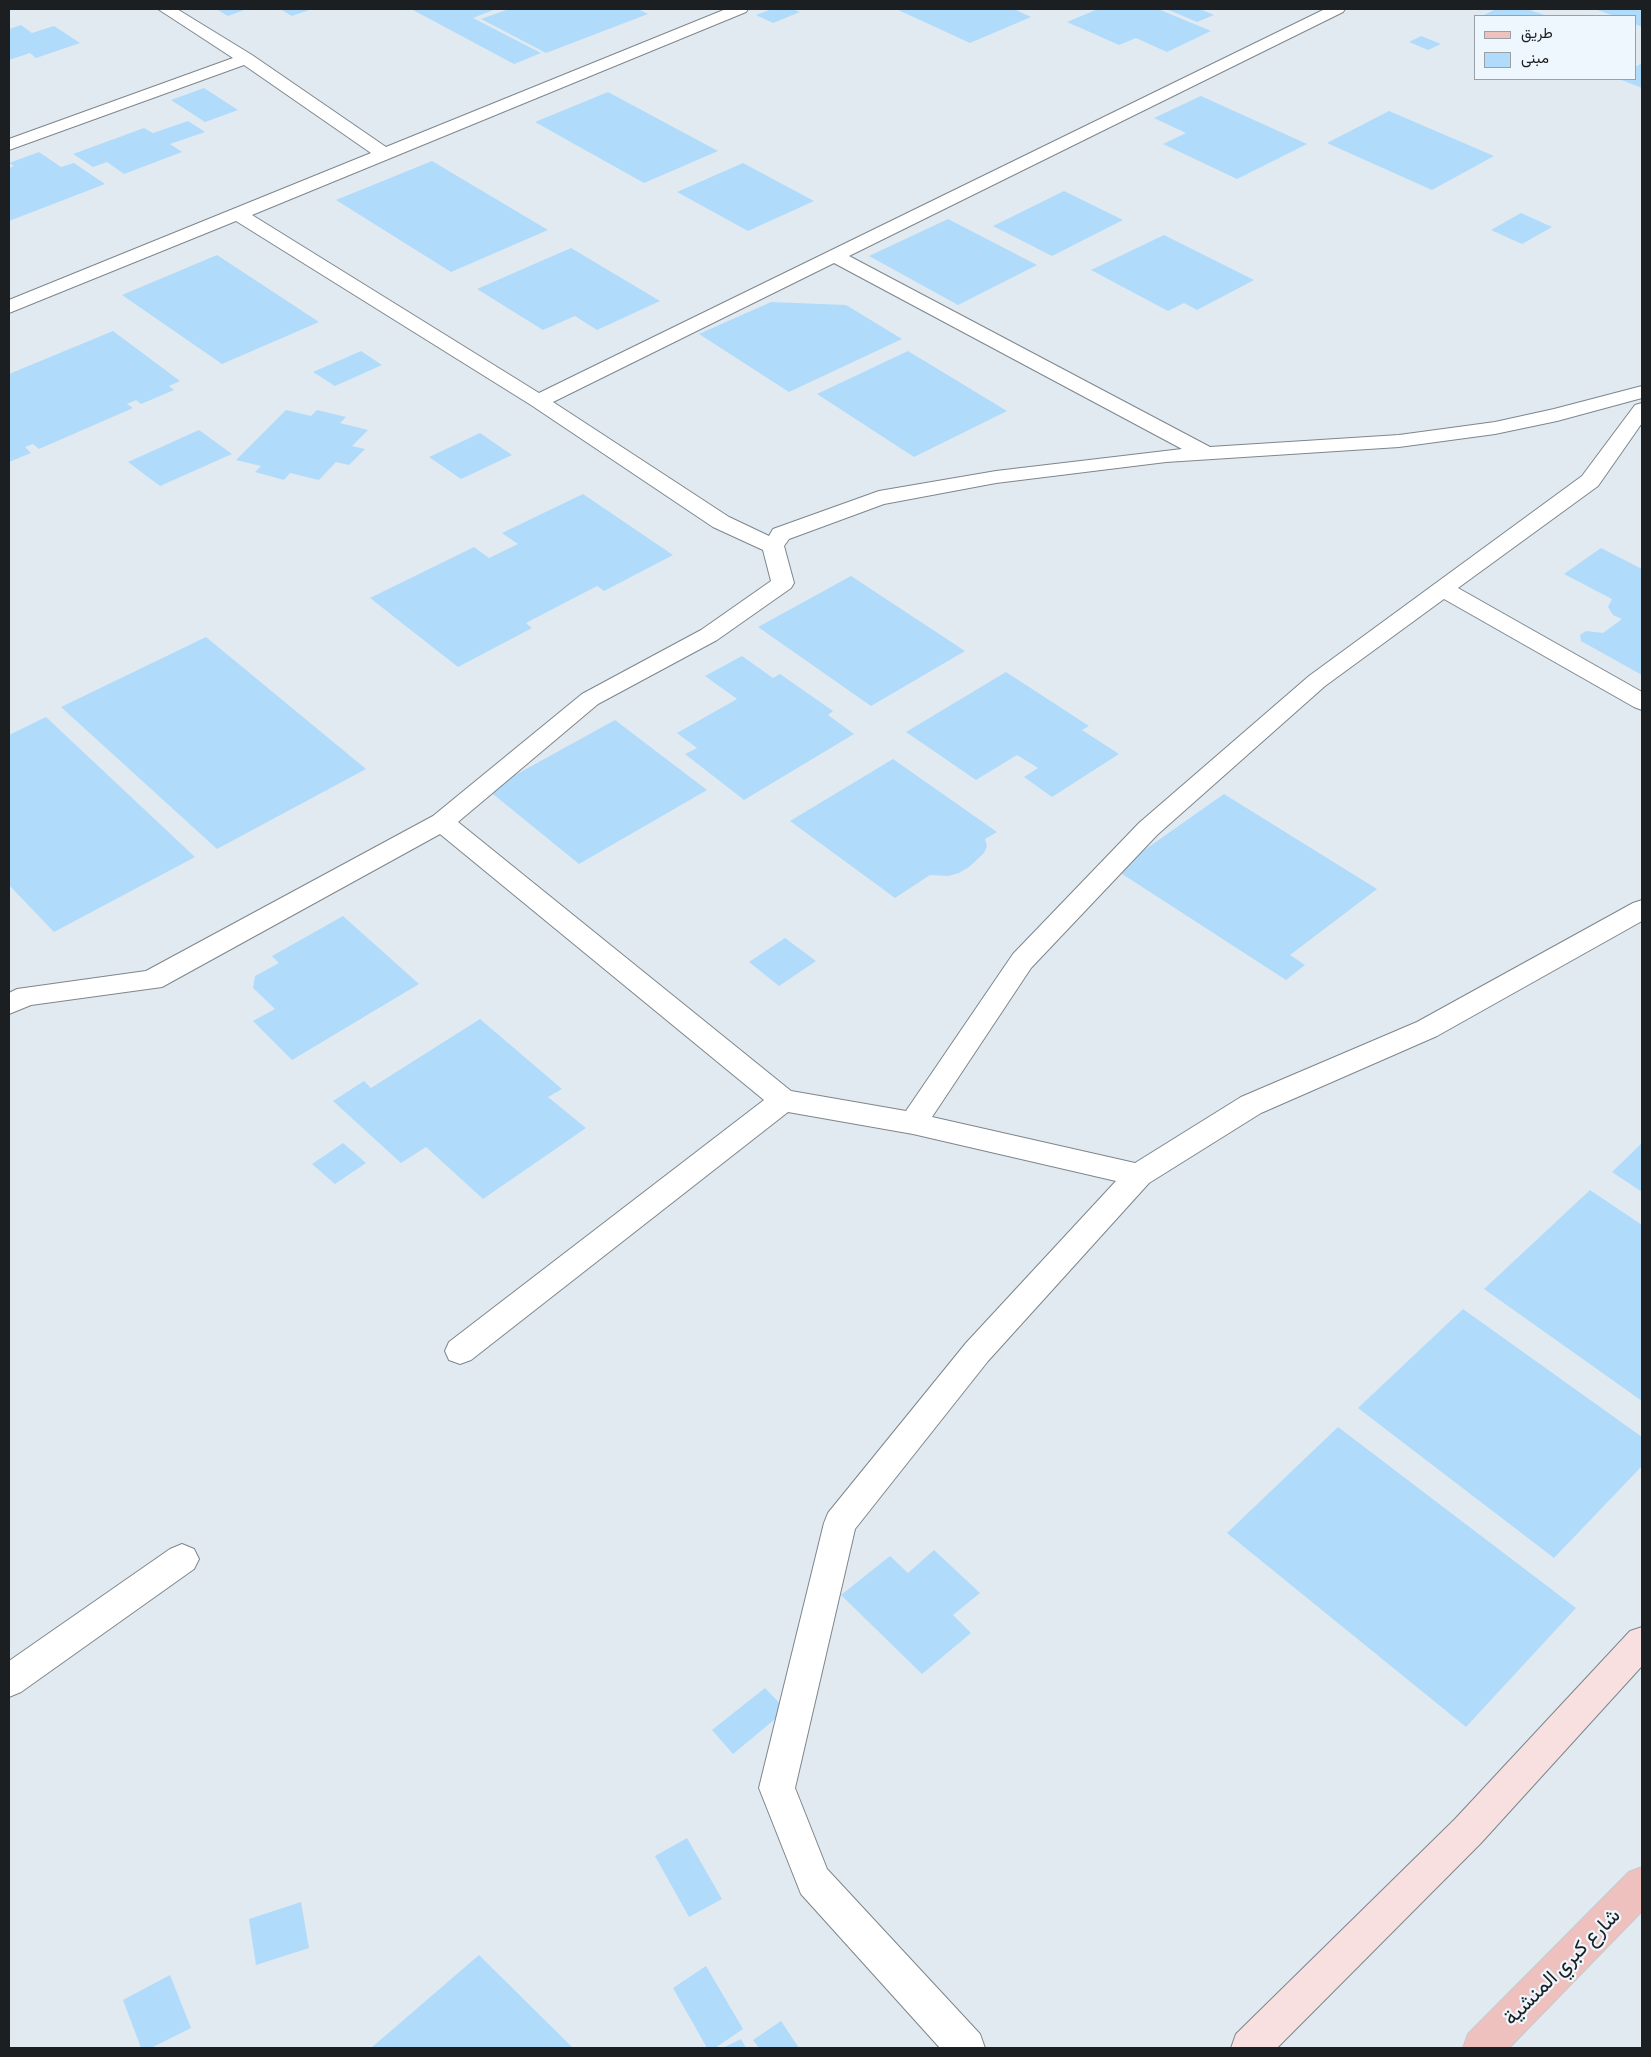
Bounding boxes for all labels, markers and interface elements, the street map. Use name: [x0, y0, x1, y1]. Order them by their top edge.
legend: [1474, 15, 1636, 80]
text: طريق: [1521, 26, 1553, 41]
text: مبنى: [1521, 51, 1549, 66]
street label: شارع كبري المنشية: [1498, 1903, 1626, 2031]

